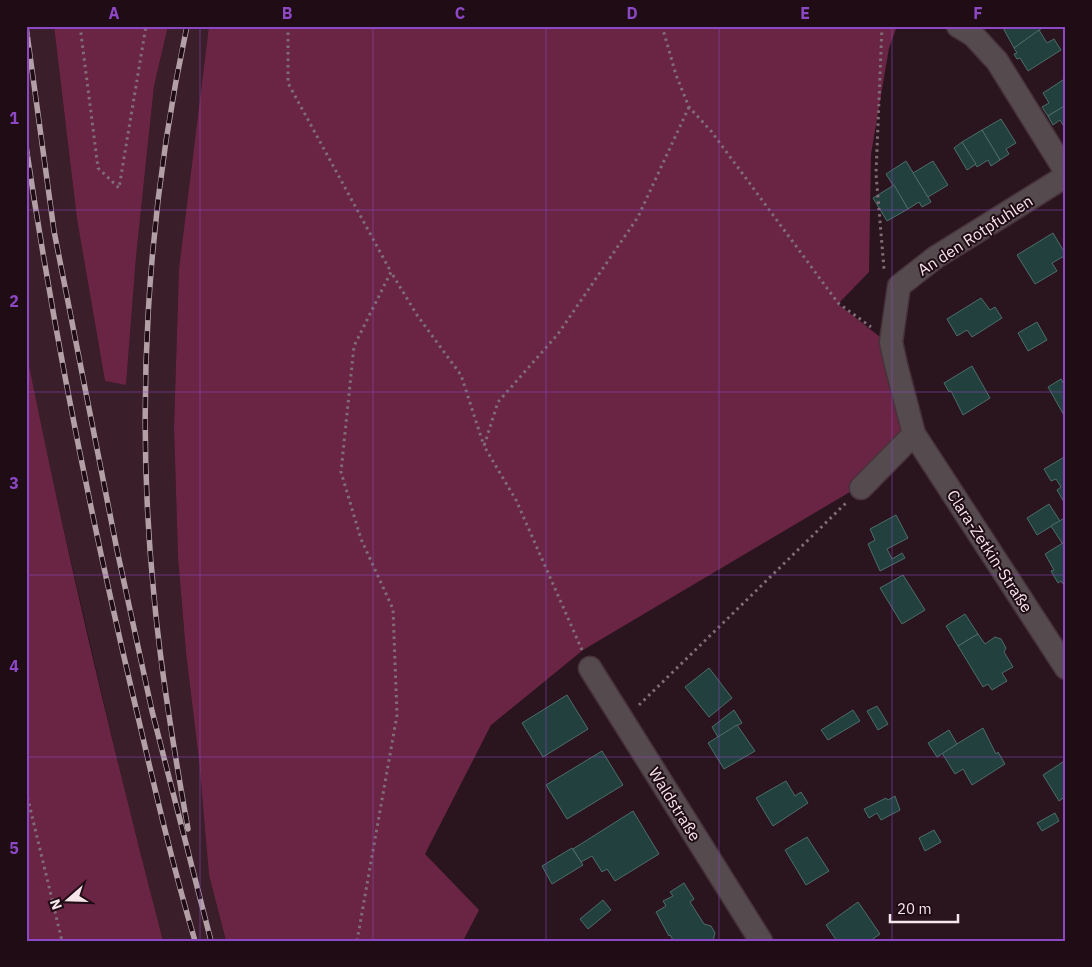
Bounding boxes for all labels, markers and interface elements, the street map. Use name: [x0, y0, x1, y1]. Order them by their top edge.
text: A: [109, 3, 120, 23]
text: B: [282, 3, 293, 23]
text: C: [455, 3, 465, 23]
text: D: [626, 3, 638, 23]
text: E: [800, 3, 810, 23]
text: F: [973, 3, 983, 23]
text: 1: [9, 108, 19, 128]
street label: An den Rotpfuhlen: [914, 190, 1036, 280]
text: 2: [9, 291, 19, 311]
text: 3: [9, 473, 19, 493]
street label: Clara-Zetkin-Straße: [943, 486, 1037, 616]
text: 4: [9, 656, 19, 676]
street label: Waldstraße: [645, 764, 706, 845]
text: 5: [9, 838, 19, 858]
north arrow: [42, 874, 92, 924]
scale bar: [890, 892, 957, 924]
text: N: [46, 897, 66, 912]
text: 20 m: [897, 899, 932, 918]

